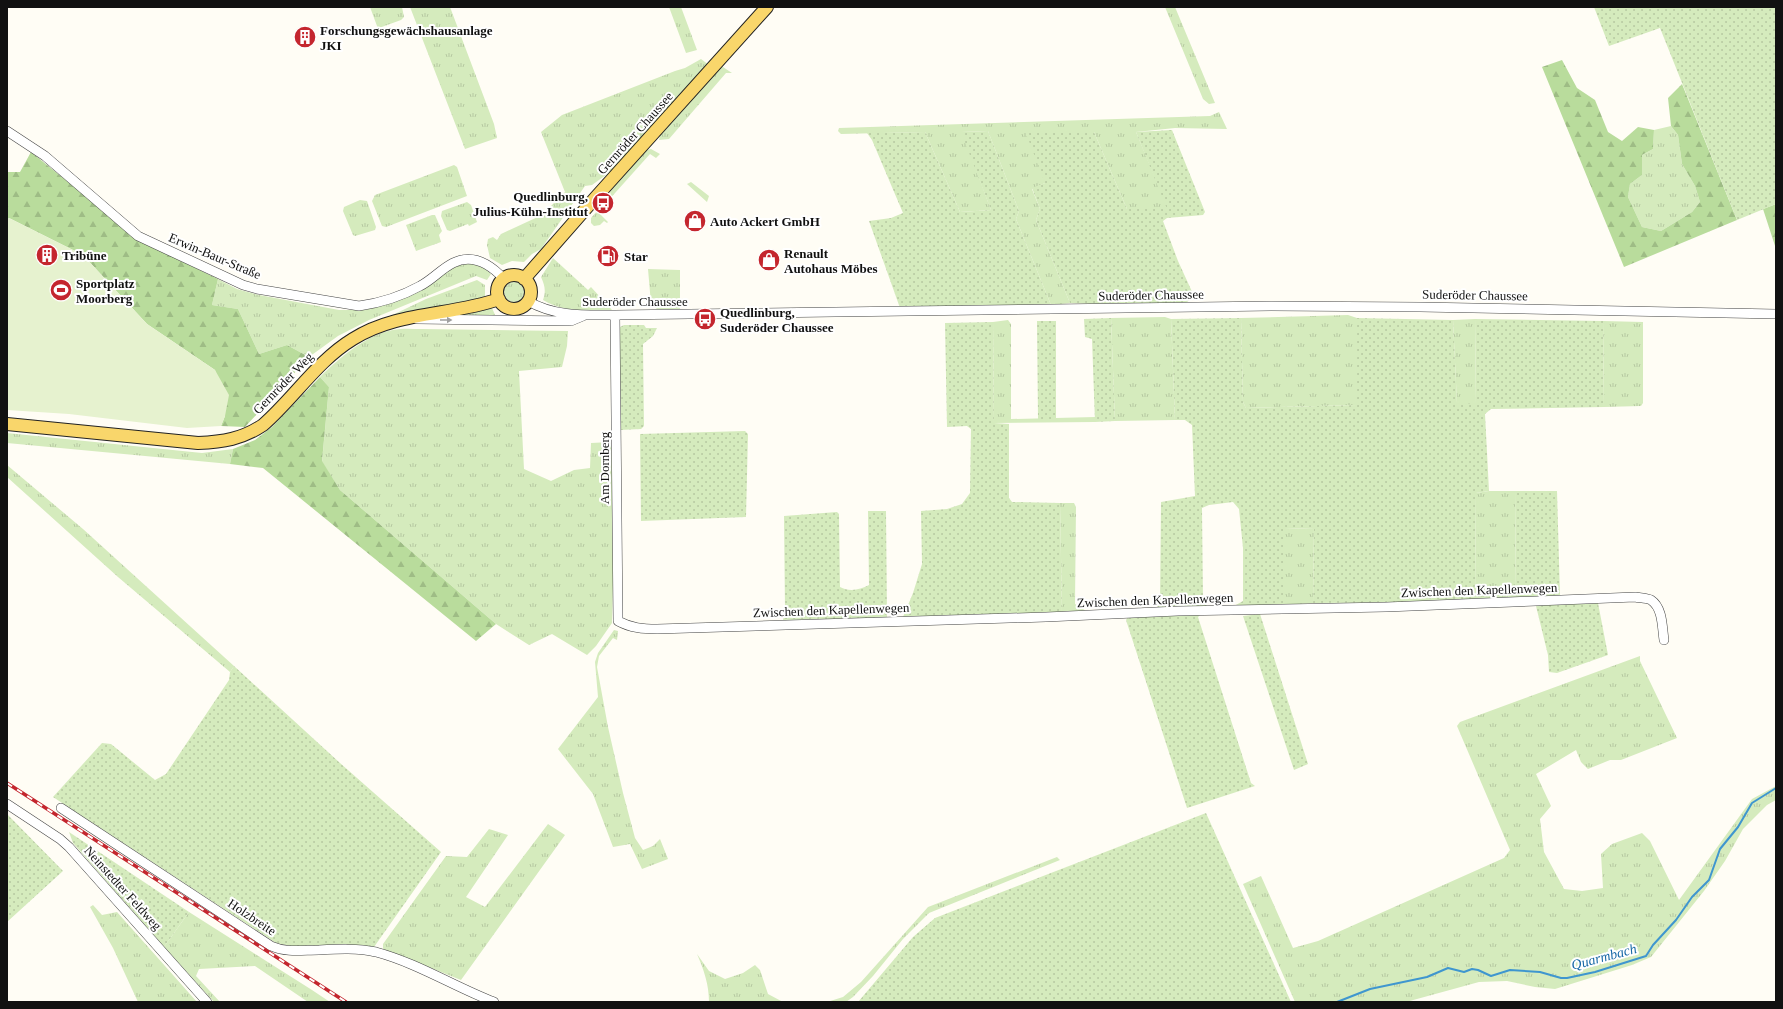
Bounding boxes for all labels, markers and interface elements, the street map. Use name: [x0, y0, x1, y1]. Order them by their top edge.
place label: Forschungsgewächshausanlage JKI: [320, 23, 493, 53]
building icon: Forschungsgewächshausanlage JKI: [292, 24, 318, 50]
street label: Gernröder Chaussee: [594, 89, 676, 177]
place label: Quedlinburg, Julius-Kühn-Institut: [473, 189, 589, 219]
bus stop icon: Quedlinburg, Julius-Kühn-Institut: [590, 190, 616, 216]
shop icon: Auto Ackert GmbH: [682, 208, 708, 234]
place label: Auto Ackert GmbH: [710, 214, 820, 229]
street label: Erwin-Baur-Straße: [167, 230, 264, 282]
building icon: Tribüne: [34, 242, 60, 268]
fuel station icon: Star: [595, 243, 621, 269]
place label: Renault Autohaus Möbes: [784, 246, 878, 276]
shop icon: Renault Autohaus Möbes: [756, 247, 782, 273]
place label: Tribüne: [62, 248, 107, 263]
place label: Star: [624, 249, 648, 264]
place label: Sportplatz Moorberg: [76, 276, 135, 306]
sports icon: Sportplatz Moorberg: [48, 277, 74, 303]
street label: Suderöder Chaussee: [1098, 287, 1204, 303]
street label: Suderöder Chaussee: [1422, 287, 1528, 303]
street label: Suderöder Chaussee: [582, 294, 688, 309]
place label: Quedlinburg, Suderöder Chaussee: [720, 305, 834, 335]
bus stop icon: Quedlinburg, Suderöder Chaussee: [692, 306, 718, 332]
one-way arrow: [440, 317, 453, 323]
street label: Gernröder Weg: [250, 349, 317, 417]
street label: Am Dornberg: [597, 431, 612, 504]
street label: Zwischen den Kapellenwegen: [1400, 580, 1558, 600]
street label: Zwischen den Kapellenwegen: [1076, 590, 1234, 610]
street label: Zwischen den Kapellenwegen: [752, 600, 910, 620]
street label: Neinstedter Feldweg: [81, 843, 165, 933]
street label: Holzbreite: [225, 895, 279, 939]
water label: Quarmbach: [1570, 941, 1638, 973]

